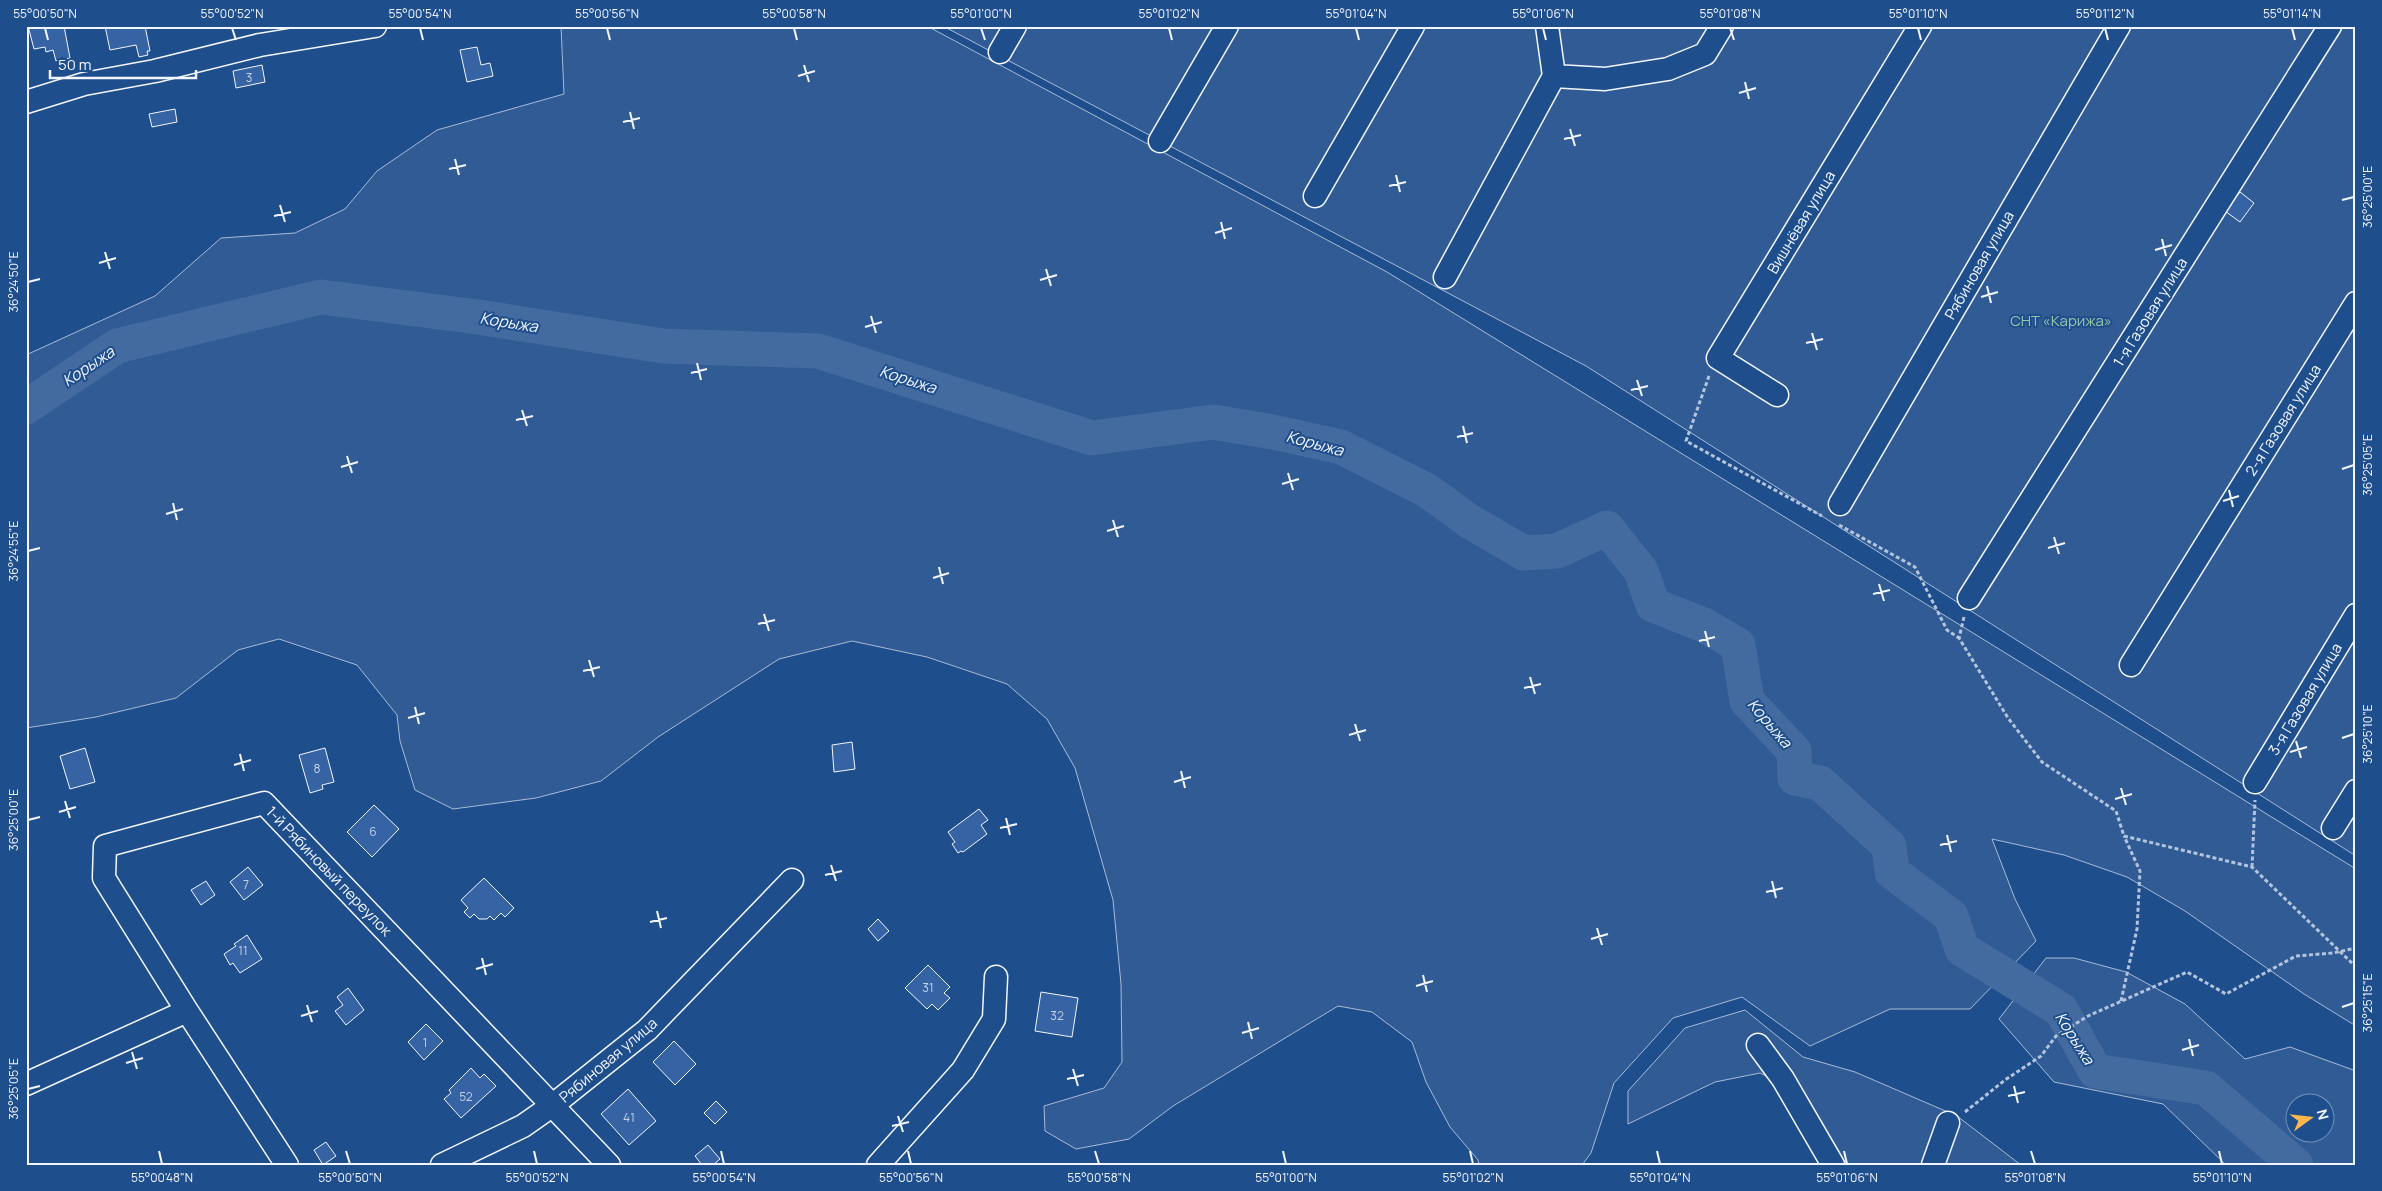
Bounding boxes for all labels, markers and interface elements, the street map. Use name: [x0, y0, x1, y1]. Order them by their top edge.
text: 55°00'50"N: [13, 5, 77, 22]
text: 55°00'52"N: [201, 5, 263, 22]
text: 55°00'54"N: [388, 5, 452, 22]
text: 55°00'56"N: [575, 5, 639, 22]
text: 55°00'58"N: [762, 5, 826, 22]
text: 55°01'00"N: [950, 5, 1012, 22]
text: 55°01'02"N: [1139, 5, 1199, 22]
text: 55°01'04"N: [1326, 5, 1386, 22]
text: 55°01'06"N: [1512, 5, 1574, 22]
text: 55°01'08"N: [1699, 5, 1761, 22]
text: 55°01'10"N: [1889, 5, 1947, 22]
text: 55°01'12"N: [2076, 5, 2134, 22]
text: 55°01'14"N: [2263, 5, 2321, 22]
scale bar: [50, 48, 196, 80]
text: 50 m: [58, 54, 92, 75]
house number: 3: [246, 69, 252, 86]
text: 36°25'00"E: [2359, 166, 2376, 228]
street label: Вишнёвая улица: [1762, 167, 1840, 277]
street label: Рябиновая улица: [1939, 207, 2019, 323]
text: 36°24'50"E: [5, 251, 22, 313]
street label: 1-я Газовая улица: [2108, 253, 2192, 371]
water label: Корыжа: [479, 307, 541, 338]
park label: СНТ «Карижа»: [2010, 310, 2112, 331]
water label: Корыжа: [58, 340, 119, 391]
water label: Корыжа: [877, 360, 940, 399]
street label: 2-я Газовая улица: [2240, 360, 2326, 480]
water label: Корыжа: [1284, 425, 1347, 461]
text: 36°25'05"E: [2359, 434, 2376, 496]
text: 36°24'55"E: [5, 520, 22, 581]
street label: 3-я Газовая улица: [2263, 639, 2347, 759]
water label: Корыжа: [1743, 694, 1798, 753]
text: 36°25'10"E: [2359, 704, 2376, 764]
house number: 8: [314, 760, 321, 777]
text: 36°25'00"E: [5, 789, 22, 851]
street label: 1-й Рябиновый переулок: [261, 801, 397, 941]
house number: 6: [369, 823, 377, 840]
house number: 7: [243, 876, 249, 893]
house number: 11: [238, 942, 248, 959]
text: 36°25'15"E: [2359, 973, 2376, 1032]
house number: 31: [922, 979, 934, 996]
house number: 32: [1050, 1007, 1064, 1024]
water label: Корыжа: [2050, 1007, 2100, 1069]
street label: Рябиновая улица: [554, 1013, 662, 1107]
house number: 1: [423, 1034, 427, 1051]
text: 36°25'05"E: [5, 1058, 22, 1120]
house number: 52: [459, 1088, 473, 1105]
north arrow: [2284, 1094, 2334, 1144]
text: N: [2313, 1107, 2334, 1122]
house number: 41: [623, 1109, 635, 1126]
text: 55°00'48"N: [131, 1169, 193, 1186]
text: 55°00'50"N: [318, 1169, 382, 1186]
text: 55°00'52"N: [506, 1169, 568, 1186]
text: 55°00'54"N: [692, 1169, 756, 1186]
text: 55°00'56"N: [879, 1169, 943, 1186]
text: 55°00'58"N: [1067, 1169, 1131, 1186]
text: 55°01'00"N: [1255, 1169, 1317, 1186]
text: 55°01'02"N: [1443, 1169, 1503, 1186]
text: 55°01'04"N: [1630, 1169, 1690, 1186]
text: 55°01'06"N: [1816, 1169, 1878, 1186]
text: 55°01'08"N: [2004, 1169, 2066, 1186]
text: 55°01'10"N: [2193, 1169, 2251, 1186]

